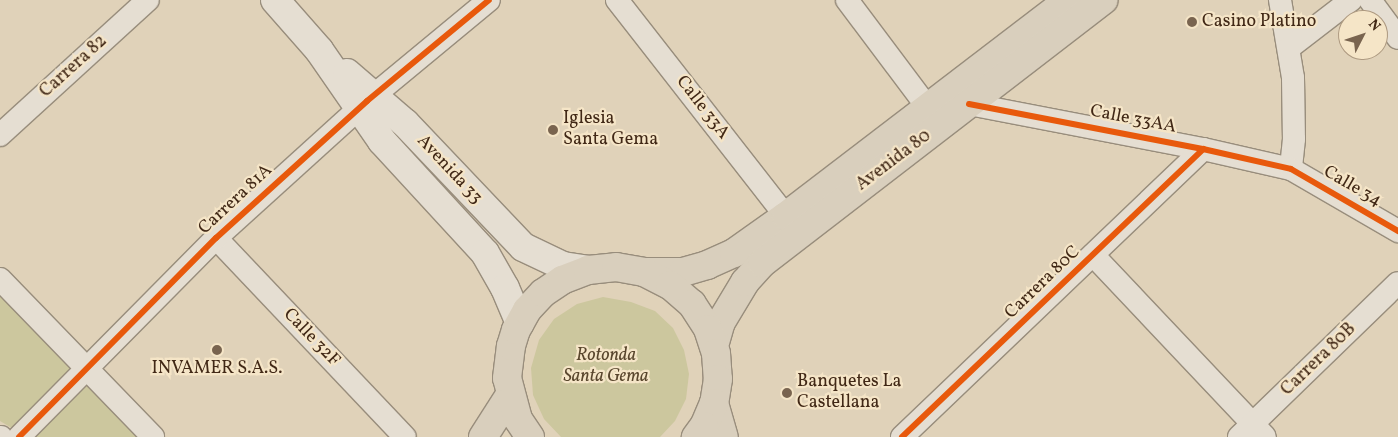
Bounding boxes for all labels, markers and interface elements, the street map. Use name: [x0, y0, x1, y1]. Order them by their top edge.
north arrow: [1338, 10, 1388, 60]
place label: Casino Platino: [1202, 11, 1316, 33]
text: N: [1363, 15, 1384, 36]
marker: Casino Platino: [1186, 16, 1198, 28]
street label: Carrera 82: [36, 31, 112, 103]
street label: Calle 33A: [671, 72, 733, 144]
street label: Calle 33AA: [1088, 101, 1178, 139]
place label: Iglesia Santa Gema: [563, 109, 658, 152]
marker: Iglesia Santa Gema: [547, 124, 559, 136]
street label: Avenida 80: [852, 126, 936, 196]
street label: Avenida 33: [412, 131, 486, 209]
street label: Carrera 81A: [195, 160, 277, 240]
street label: Calle 34: [1319, 162, 1385, 212]
street label: Carrera 80C: [1001, 242, 1085, 324]
street label: Calle 32F: [278, 304, 344, 372]
street label: Carrera 80B: [1277, 319, 1361, 401]
marker: INVAMER S.A.S.: [211, 344, 223, 356]
park label: Rotonda Santa Gema: [563, 346, 649, 388]
place label: INVAMER S.A.S.: [151, 358, 283, 380]
place label: Banquetes La Castellana: [797, 372, 901, 414]
marker: Banquetes La Castellana: [781, 387, 793, 399]

